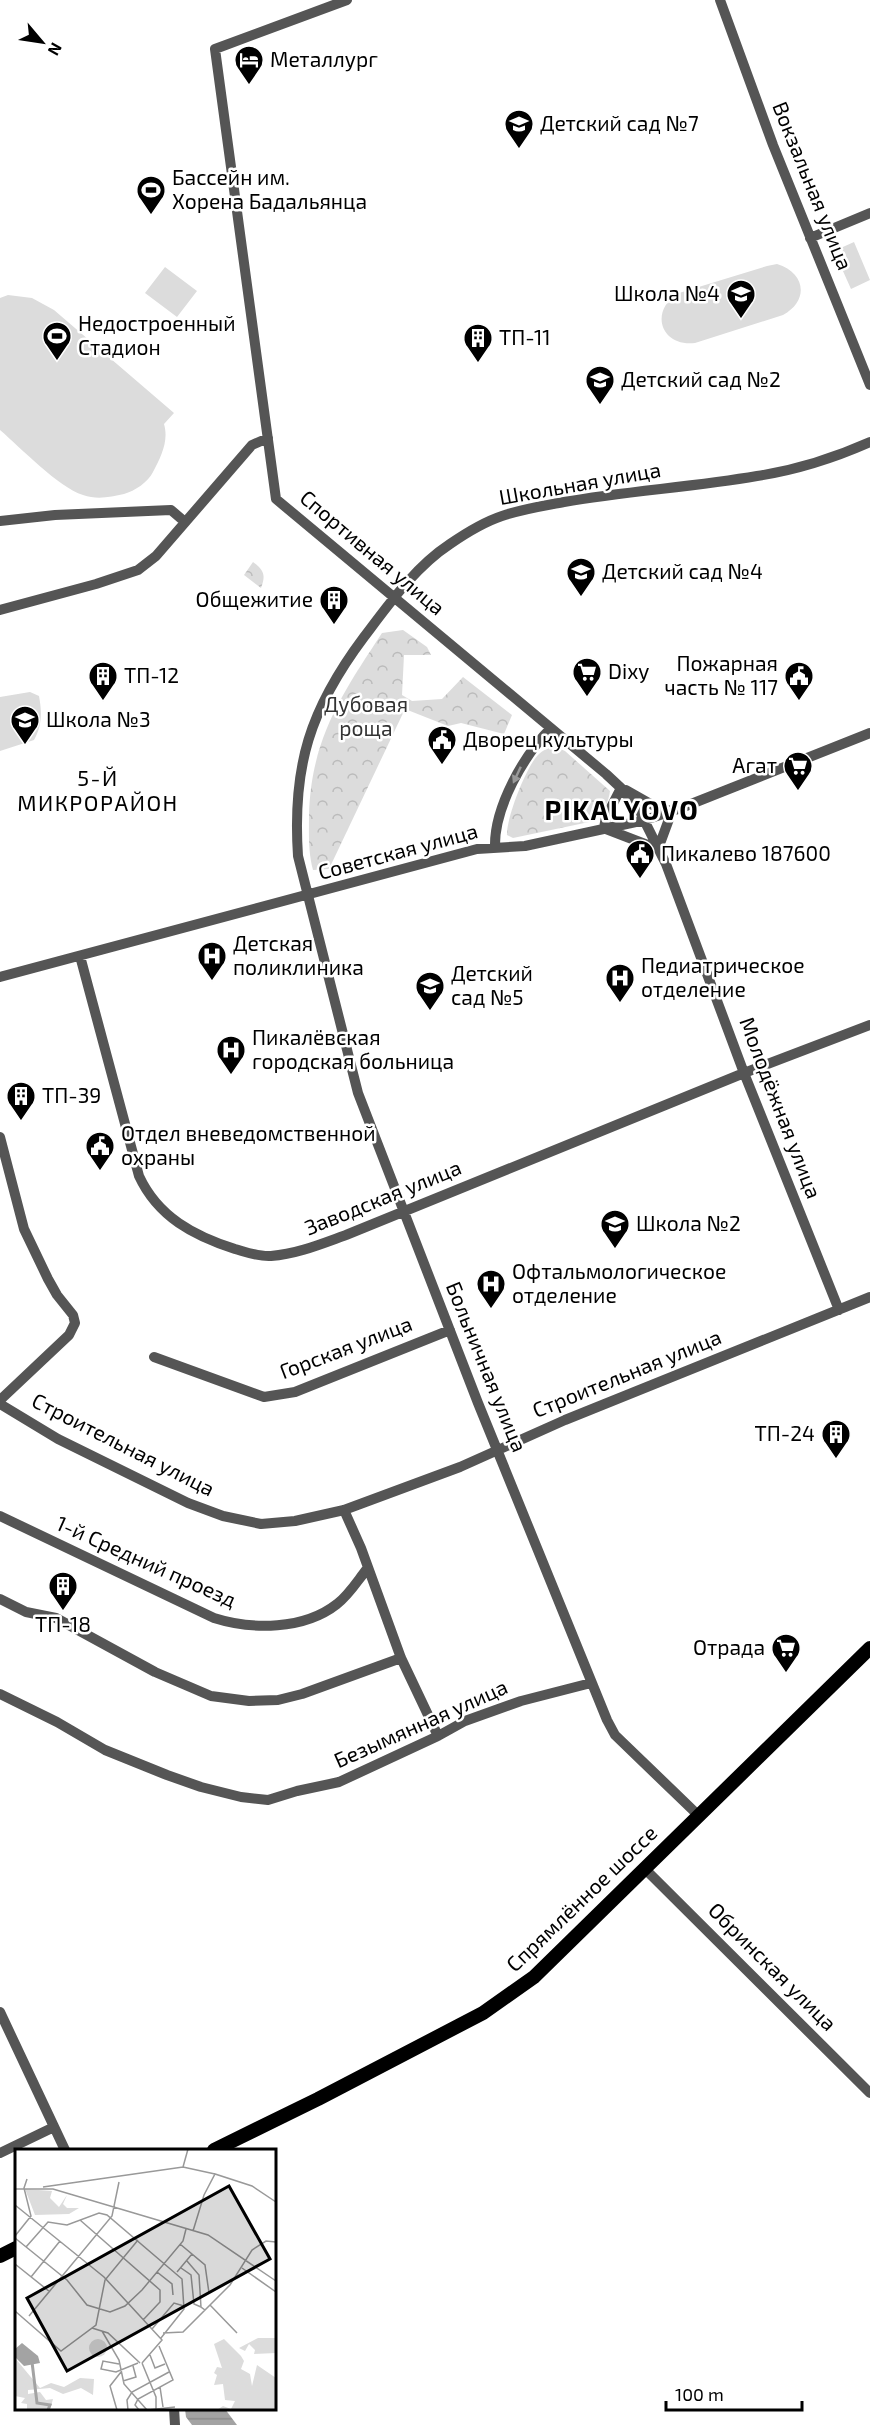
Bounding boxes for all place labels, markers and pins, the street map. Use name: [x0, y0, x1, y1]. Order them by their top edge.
hotel icon: Металлург: [233, 44, 265, 86]
place label: Металлург: [270, 46, 378, 72]
school or university icon: Детский сад №7: [503, 108, 535, 150]
place label: Детский сад №7: [540, 110, 699, 135]
place label: Бассейн им. Хорена Бадальянца: [172, 164, 367, 213]
sports icon: Бассейн им. Хорена Бадальянца: [135, 174, 167, 216]
school or university icon: Школа №4: [725, 278, 757, 320]
place label: Школа №4: [614, 280, 720, 305]
place label: Недостроенный Стадион: [78, 310, 236, 359]
sports icon: Недостроенный Стадион: [41, 320, 73, 362]
building icon: ТП-11: [462, 322, 494, 364]
place label: ТП-11: [499, 324, 551, 349]
school or university icon: Детский сад №2: [584, 364, 616, 406]
place label: Детский сад №2: [621, 366, 781, 391]
school or university icon: Детский сад №4: [565, 556, 597, 598]
place label: Детский сад №4: [602, 558, 763, 583]
building icon: Общежитие: [318, 584, 350, 626]
place label: Общежитие: [196, 586, 313, 611]
place label: Пожарная часть № 117: [665, 650, 778, 699]
supermarket icon: Dixy: [571, 656, 603, 698]
place label: Dixy: [608, 658, 649, 683]
building icon: ТП-12: [87, 660, 119, 702]
public building icon: Пожарная часть № 117: [783, 660, 815, 702]
place label: ТП-12: [124, 662, 179, 687]
school or university icon: Школа №3: [9, 704, 41, 746]
place label: Школа №3: [46, 706, 151, 731]
public building icon: Дворец культуры: [426, 724, 458, 766]
place label: Дворец культуры: [463, 726, 634, 752]
supermarket icon: Агат: [782, 750, 814, 792]
place label: Агат: [732, 752, 777, 777]
public building icon: Пикалево 187600: [624, 838, 656, 880]
place label: Пикалево 187600: [661, 840, 831, 865]
place label: Детская поликлиника: [233, 930, 364, 979]
hospital icon: Детская поликлиника: [196, 940, 228, 982]
place label: Педиатрическое отделение: [641, 952, 805, 1001]
place label: Детский сад №5: [451, 960, 533, 1009]
hospital icon: Педиатрическое отделение: [604, 962, 636, 1004]
school or university icon: Детский сад №5: [414, 970, 446, 1012]
place label: Пикалёвская городская больница: [252, 1024, 454, 1073]
hospital icon: Пикалёвская городская больница: [215, 1034, 247, 1076]
building icon: ТП-39: [5, 1080, 37, 1122]
place label: ТП-39: [42, 1082, 101, 1107]
place label: Отдел вневедомственной охраны: [121, 1120, 376, 1169]
public building icon: Отдел вневедомственной охраны: [84, 1130, 116, 1172]
school or university icon: Школа №2: [599, 1208, 631, 1250]
place label: Школа №2: [636, 1210, 741, 1235]
place label: Офтальмологическое отделение: [512, 1258, 726, 1307]
hospital icon: Офтальмологическое отделение: [475, 1268, 507, 1310]
building icon: ТП-24: [820, 1418, 852, 1460]
place label: ТП-24: [755, 1420, 815, 1445]
building icon: ТП-18: [47, 1570, 79, 1612]
place label: ТП-18: [35, 1611, 91, 1636]
supermarket icon: Отрада: [770, 1632, 802, 1674]
place label: Отрада: [693, 1634, 765, 1659]

